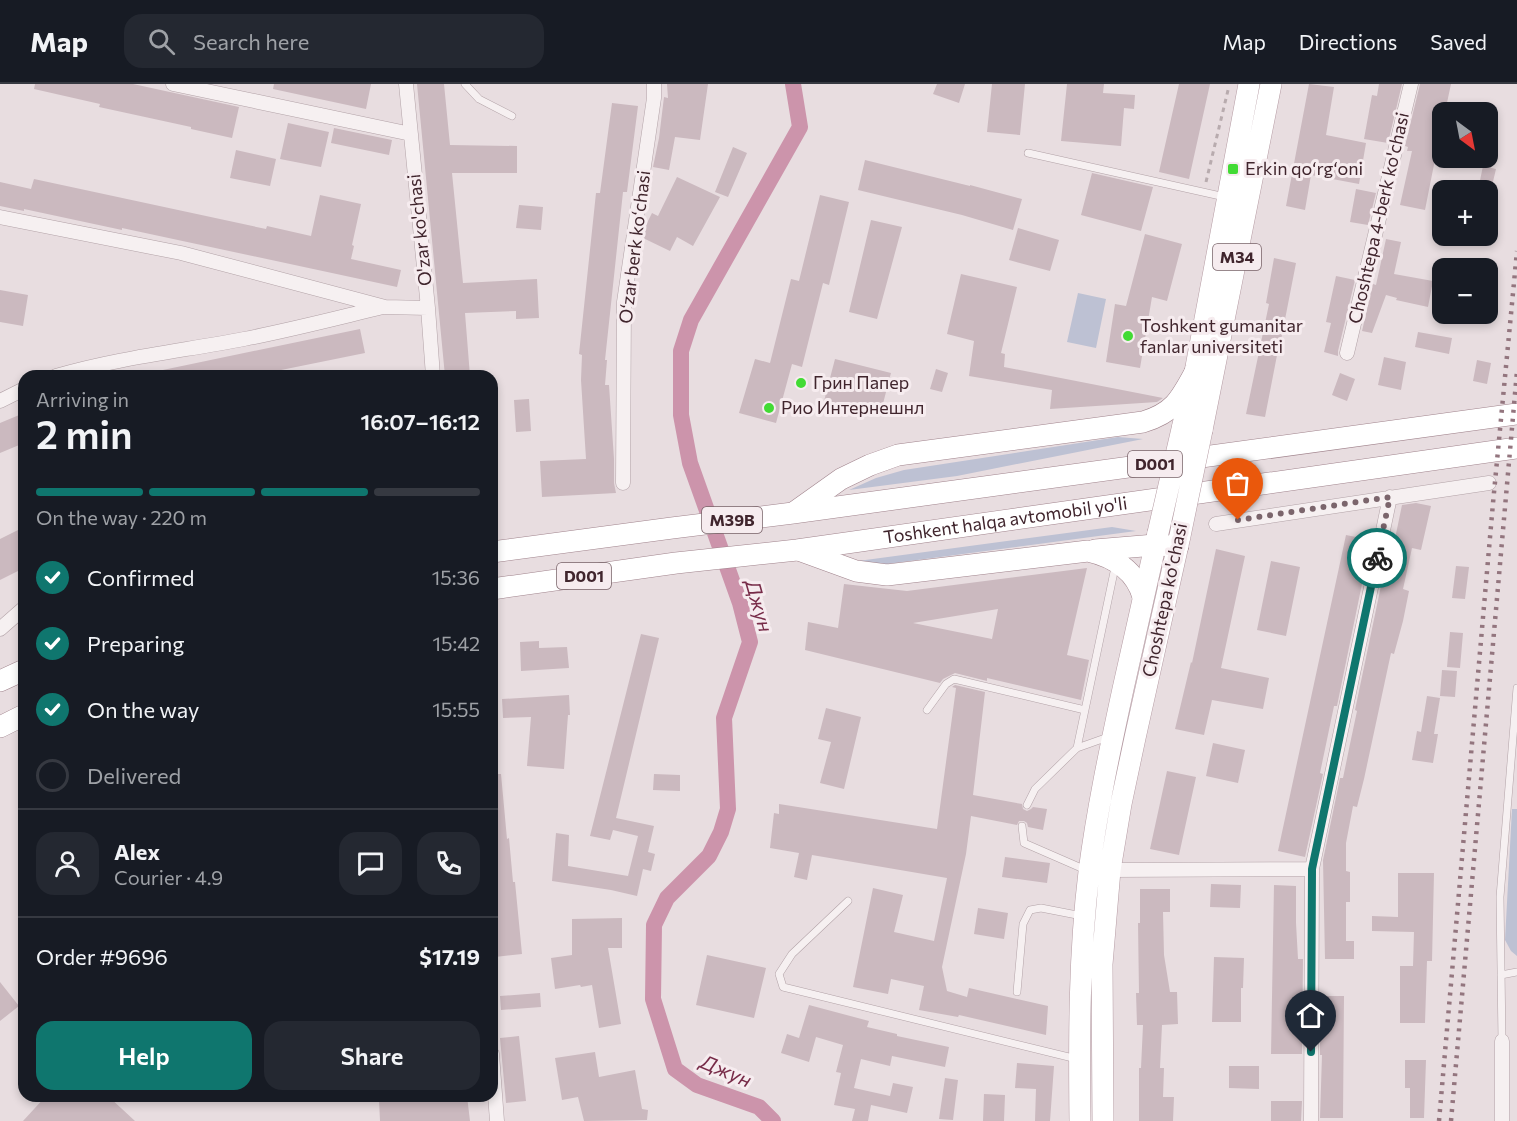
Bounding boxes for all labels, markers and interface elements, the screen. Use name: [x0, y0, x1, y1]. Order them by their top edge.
search box: [124, 14, 544, 68]
text: Map: [30, 24, 88, 58]
icon: search: [145, 25, 178, 58]
text: Search here: [193, 28, 309, 55]
text: Map: [1223, 29, 1266, 54]
text: Directions: [1299, 29, 1397, 54]
text: Saved: [1430, 29, 1487, 54]
north arrow: [1432, 102, 1498, 168]
map controls: [1432, 102, 1498, 324]
street label: Choshtepa 4-berk ko'chasi: [1343, 110, 1413, 326]
place label: Erkin qoʻrgʻoni: [1245, 157, 1363, 179]
marker: Erkin qoʻrgʻoni: [1226, 162, 1240, 176]
street label: Oʻzar berk koʻchasi: [614, 169, 654, 325]
street label: O'zar ko'chasi: [402, 173, 436, 287]
button: +: [1432, 180, 1498, 246]
road number: M34: [1213, 244, 1261, 270]
button: −: [1432, 258, 1498, 324]
place label: Toshkent gumanitar fanlar universiteti: [1140, 314, 1303, 357]
marker: Toshkent gumanitar fanlar universiteti: [1121, 329, 1135, 343]
place label: Грин Папер: [813, 371, 909, 393]
marker: Грин Папер: [794, 376, 808, 390]
text: Arriving in: [36, 387, 129, 411]
place label: Рио Интернешнл: [781, 396, 924, 418]
marker: Рио Интернешнл: [762, 401, 776, 415]
text: 16:07–16:12: [360, 408, 480, 435]
text: 2 min: [36, 409, 133, 457]
road number: D001: [1128, 451, 1182, 477]
pin: [1212, 458, 1263, 520]
icon: bag: [1221, 467, 1254, 500]
street label: Toshkent halqa avtomobil yo'li: [882, 491, 1129, 548]
text: On the way · 220 m: [36, 505, 207, 529]
road number: M39B: [702, 507, 762, 533]
street label: Choshtepa ko'chasi: [1137, 521, 1191, 679]
courier: [1347, 528, 1407, 588]
icon: bike: [1361, 542, 1394, 575]
icon: check: [36, 561, 69, 594]
road number: D001: [557, 563, 611, 589]
text: Confirmed: [87, 564, 194, 591]
text: 15:36: [432, 565, 480, 589]
water label: Джун: [741, 575, 779, 635]
icon: check: [36, 627, 69, 660]
text: Preparing: [87, 630, 184, 657]
text: 15:42: [432, 631, 480, 655]
icon: check: [36, 693, 69, 726]
text: On the way: [87, 696, 199, 723]
text: 15:55: [432, 697, 480, 721]
text: Delivered: [87, 762, 181, 789]
button: person: [36, 832, 99, 895]
button: chat: [339, 832, 402, 895]
button: phone: [417, 832, 480, 895]
text: Alex: [114, 838, 160, 865]
text: Courier · 4.9: [114, 865, 223, 889]
text: Order #9696: [36, 943, 168, 970]
text: $17.19: [419, 943, 480, 970]
pin: [1285, 990, 1336, 1052]
icon: home: [1294, 999, 1327, 1032]
button: Help: [36, 1021, 252, 1090]
button: Share: [264, 1021, 480, 1090]
water label: Джун: [695, 1048, 756, 1092]

